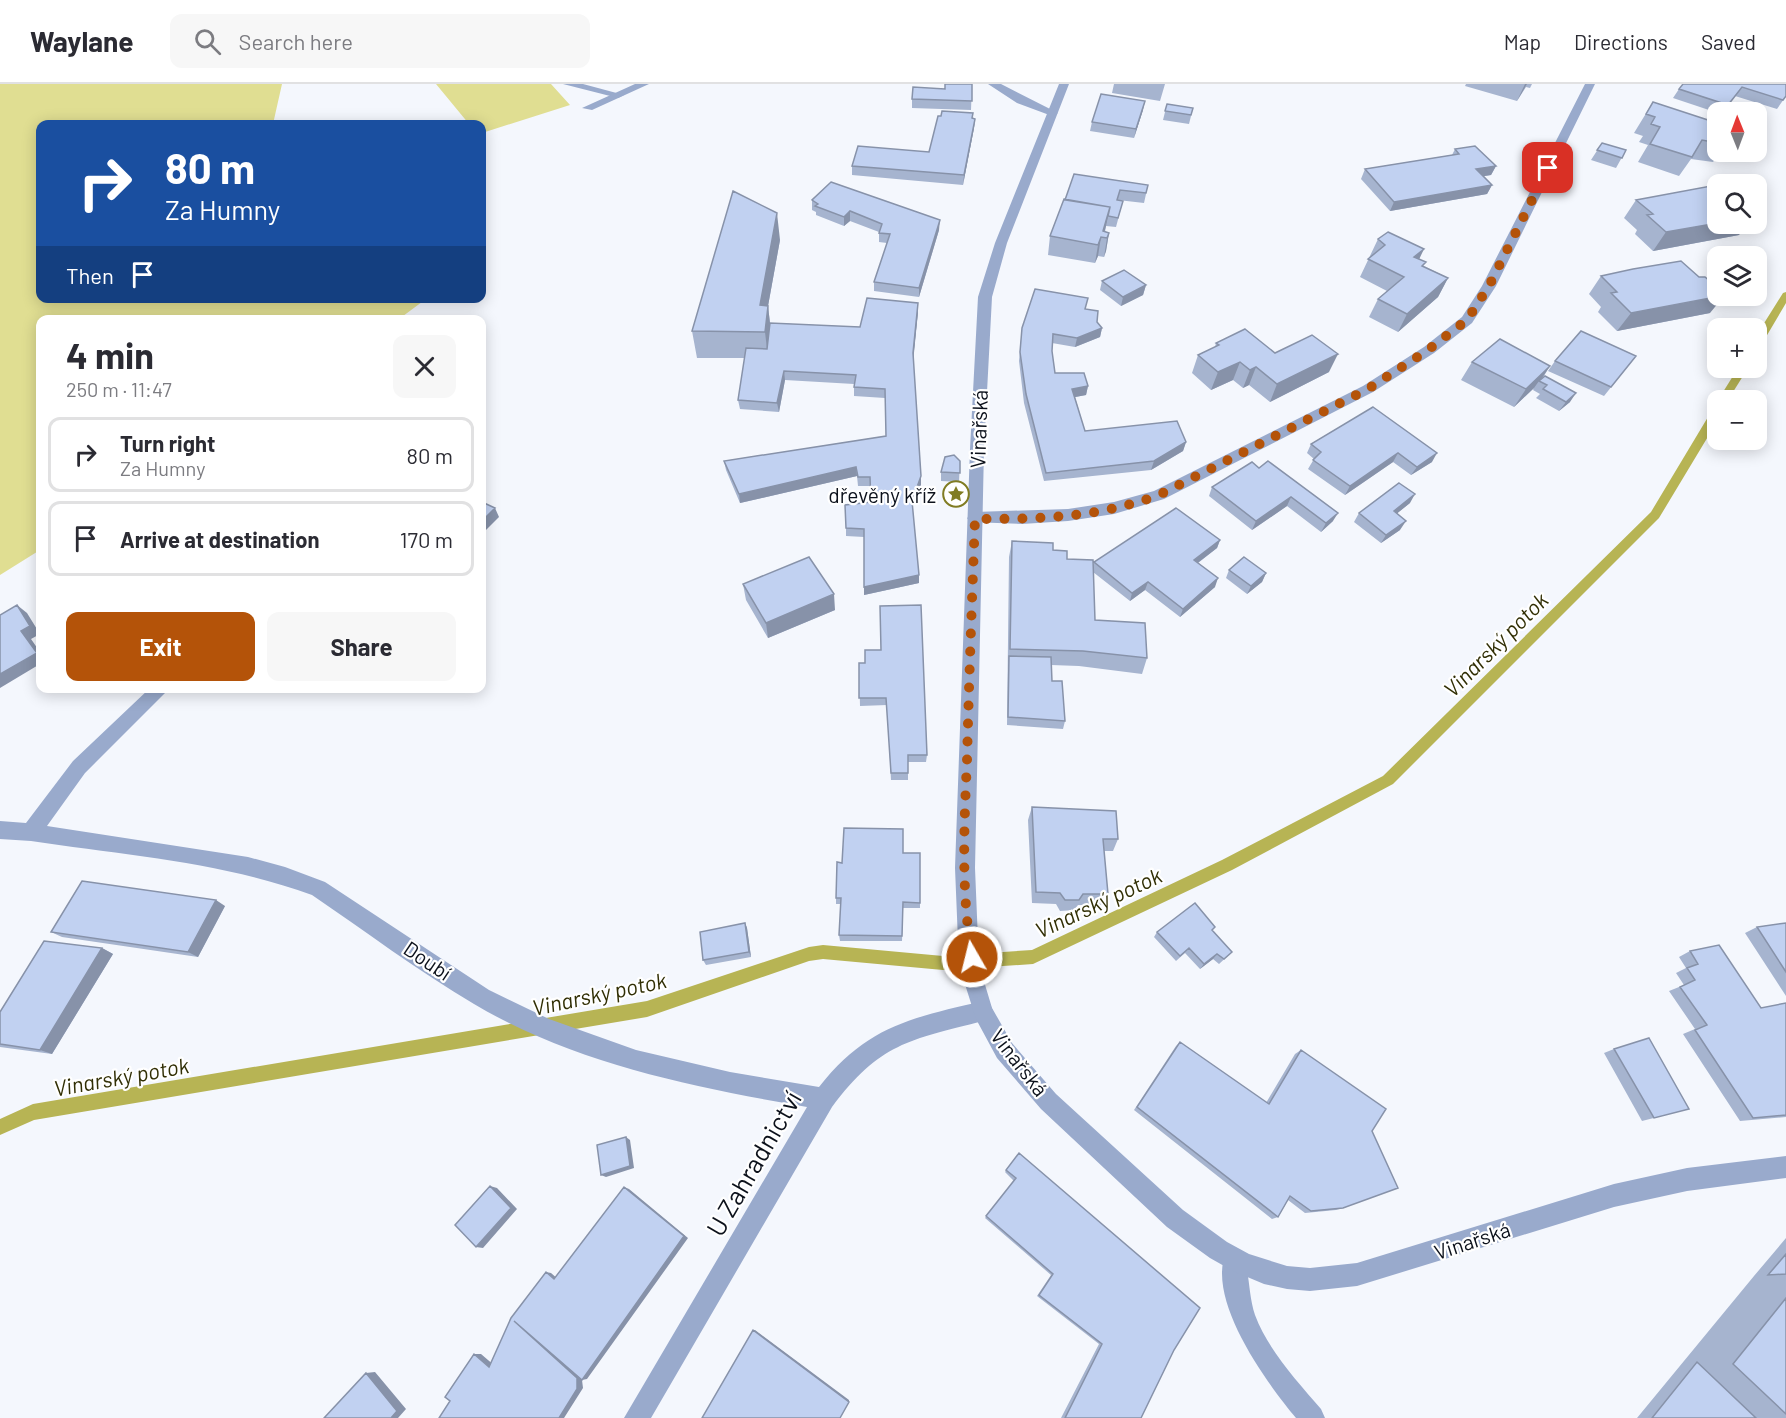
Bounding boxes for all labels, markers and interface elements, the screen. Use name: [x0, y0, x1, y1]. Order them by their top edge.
search box: [170, 14, 590, 68]
text: Waylane: [30, 24, 134, 58]
icon: search: [191, 25, 224, 58]
text: Search here: [239, 28, 353, 54]
text: Map: [1504, 29, 1541, 54]
text: Directions: [1574, 29, 1668, 54]
text: Saved: [1701, 29, 1756, 54]
north arrow: [1707, 102, 1767, 162]
map controls: [1707, 102, 1767, 450]
text: 80 m: [165, 142, 255, 192]
pin: [1522, 142, 1573, 193]
icon: right: [66, 144, 144, 222]
icon: arrive: [1531, 151, 1564, 184]
button: search: [1707, 174, 1767, 234]
text: Za Humny: [165, 193, 280, 225]
button: layers: [1707, 246, 1767, 306]
icon: arrive: [126, 258, 159, 291]
text: Then: [66, 262, 114, 288]
button: +: [1707, 318, 1767, 378]
text: 4 min: [66, 333, 154, 376]
button: close: [393, 335, 456, 398]
text: 250 m · 11:47: [66, 377, 172, 401]
street label: Vinařská: [964, 389, 992, 469]
button: −: [1707, 390, 1767, 450]
text: Turn right: [120, 430, 215, 456]
icon: right: [69, 438, 102, 471]
text: 80 m: [407, 442, 453, 468]
text: Za Humny: [120, 456, 205, 480]
place icon: dřevěný kříž: [941, 479, 971, 509]
place label: dřevěný kříž: [828, 482, 936, 507]
icon: arrive: [69, 522, 102, 555]
text: Arrive at destination: [120, 526, 319, 552]
text: 170 m: [400, 526, 453, 552]
water label: Vinarský potok: [1437, 586, 1553, 702]
button: Exit: [66, 612, 255, 681]
button: Share: [267, 612, 456, 681]
water label: Vinarský potok: [1030, 861, 1166, 943]
position arrow: [940, 925, 1004, 989]
street label: Doubí: [400, 935, 457, 985]
water label: Vinarský potok: [529, 966, 669, 1020]
street label: Vinařská: [986, 1023, 1054, 1101]
water label: Vinarský potok: [51, 1051, 191, 1101]
street label: U Zahradnictví: [699, 1085, 807, 1241]
street label: Vinařská: [1431, 1216, 1513, 1264]

